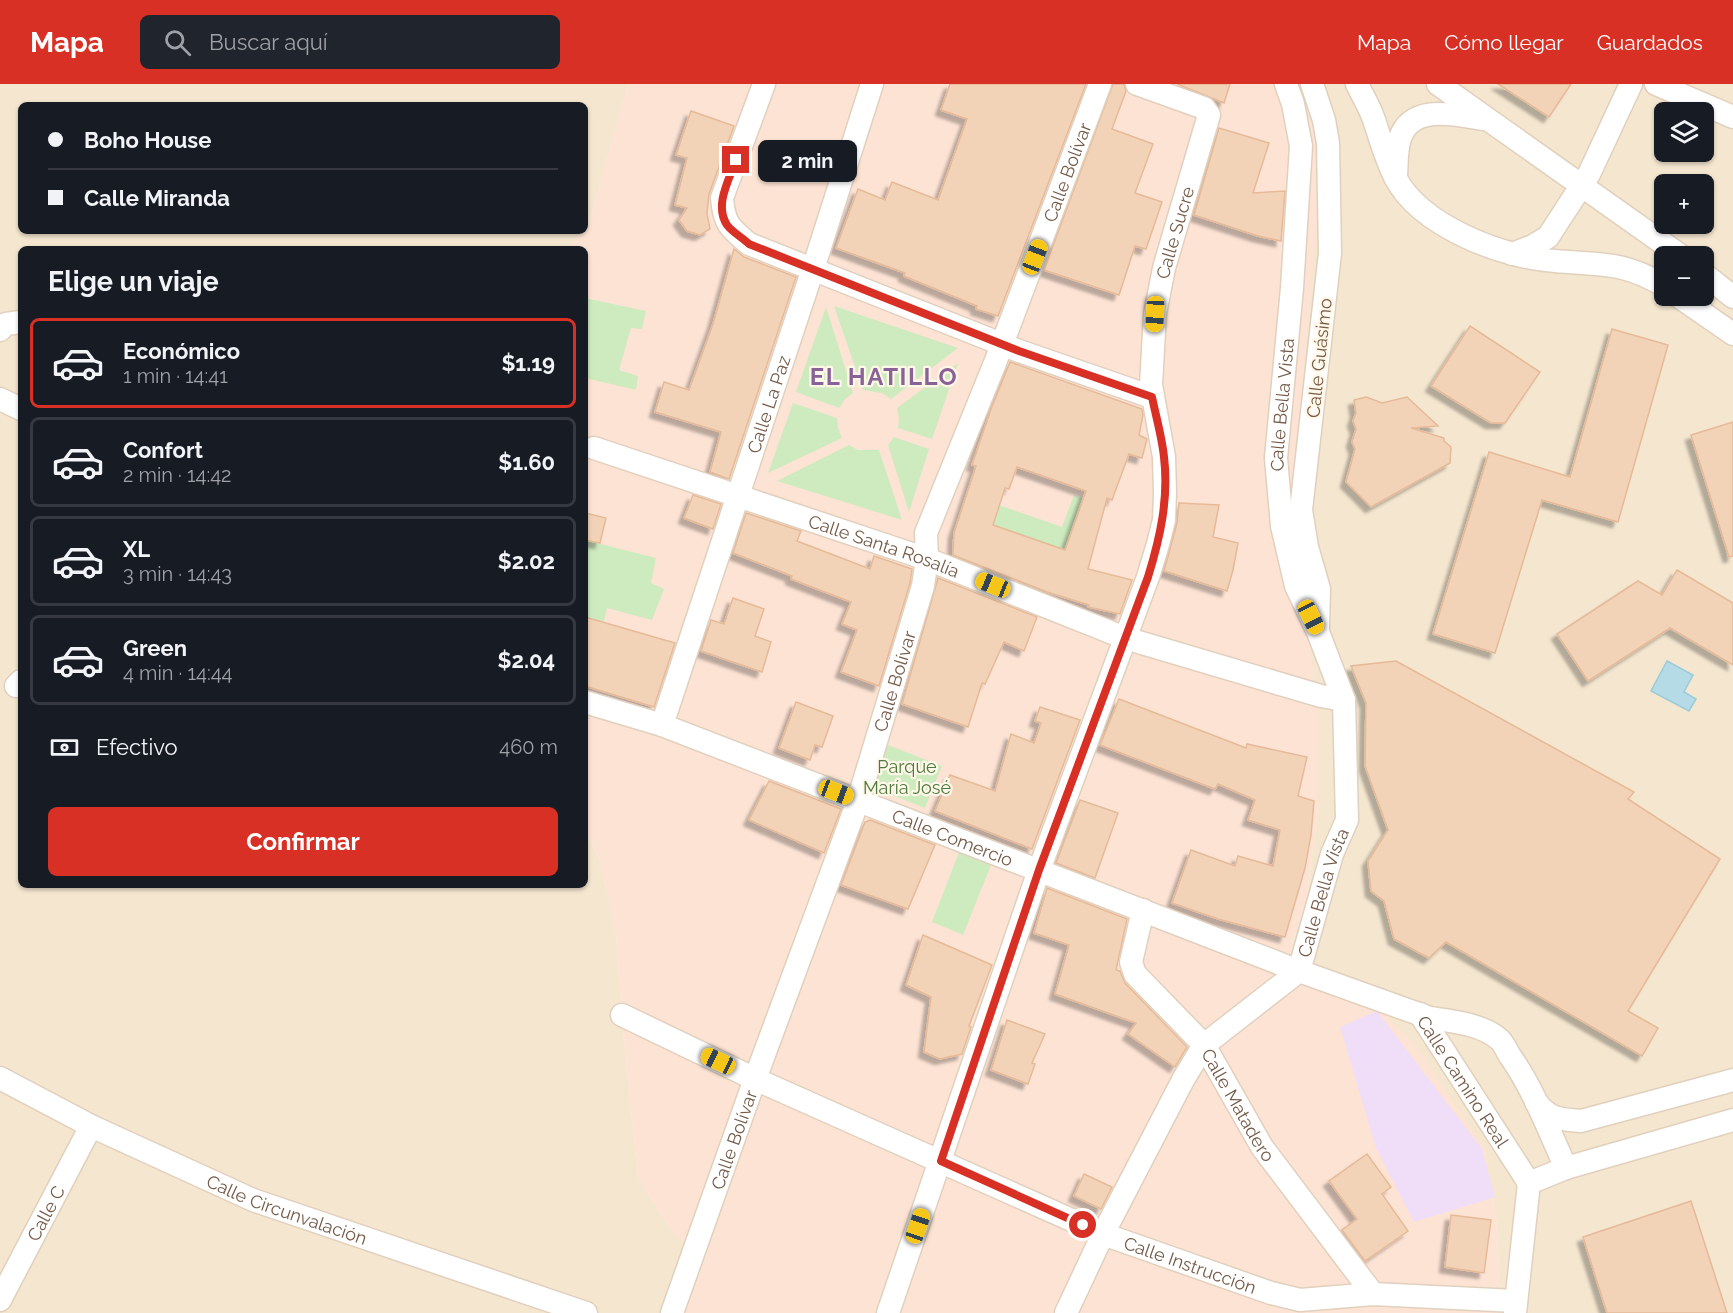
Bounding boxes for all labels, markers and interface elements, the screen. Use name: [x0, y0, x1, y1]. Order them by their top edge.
search box: [140, 15, 560, 69]
text: Mapa: [30, 26, 104, 59]
icon: search: [161, 26, 194, 59]
text: Buscar aquí: [209, 29, 328, 55]
text: Mapa: [1357, 30, 1411, 55]
text: Cómo llegar: [1444, 30, 1564, 55]
text: Guardados: [1597, 30, 1703, 55]
map controls: [1654, 102, 1714, 306]
button: layers: [1654, 102, 1714, 162]
street label: Calle Bolívar: [1039, 119, 1095, 225]
text: Boho House: [84, 127, 211, 153]
callout: 2 min: [757, 139, 856, 181]
route end: [722, 146, 749, 173]
text: 2 min: [782, 149, 833, 173]
button: +: [1654, 174, 1714, 234]
street label: Calle Sucre: [1152, 183, 1198, 281]
text: Calle Miranda: [84, 185, 230, 211]
car: [1020, 237, 1050, 277]
button: −: [1654, 246, 1714, 306]
text: Elige un viaje: [48, 266, 219, 297]
car: [1145, 296, 1165, 332]
street label: Calle Guásimo: [1302, 297, 1336, 419]
icon: car: [51, 336, 105, 390]
street label: Calle Bella Vista: [1265, 337, 1298, 472]
text: Económico: [123, 338, 240, 364]
text: $1.19: [501, 350, 555, 376]
street label: Calle La Paz: [742, 352, 794, 456]
district label: EL HATILLO: [810, 362, 958, 391]
text: 1 min · 14:41: [123, 364, 228, 388]
icon: car: [51, 435, 105, 489]
text: Confort: [123, 437, 203, 463]
text: $1.60: [498, 449, 555, 475]
text: 2 min · 14:42: [123, 463, 231, 487]
street label: Calle Santa Rosalía: [806, 510, 963, 581]
icon: car: [51, 534, 105, 588]
text: XL: [123, 536, 150, 562]
text: $2.02: [498, 548, 555, 574]
text: 3 min · 14:43: [123, 562, 232, 586]
car: [973, 570, 1013, 600]
car: [1295, 597, 1327, 637]
street label: Calle Bolívar: [869, 628, 920, 734]
icon: car: [51, 633, 105, 687]
text: Green: [123, 635, 187, 661]
text: $2.04: [498, 647, 555, 673]
text: 4 min · 14:44: [123, 661, 232, 685]
icon: cash: [48, 731, 81, 764]
text: Efectivo: [96, 734, 178, 760]
text: 460 m: [499, 735, 558, 759]
park label: Parque María José: [863, 756, 951, 798]
car: [816, 777, 856, 807]
street label: Calle Comercio: [889, 804, 1016, 870]
button: Confirmar: [48, 807, 558, 876]
street label: Calle Bella Vista: [1293, 825, 1353, 959]
street label: Calle Camino Real: [1413, 1012, 1514, 1151]
car: [698, 1045, 738, 1077]
street label: Calle Matadero: [1198, 1045, 1280, 1166]
street label: Calle Bolívar: [706, 1086, 761, 1192]
street label: Calle Circunvalación: [203, 1170, 370, 1248]
street label: Calle C: [22, 1182, 69, 1244]
car: [904, 1206, 932, 1246]
route start: [1069, 1211, 1096, 1238]
street label: Calle Instrucción: [1121, 1232, 1259, 1298]

